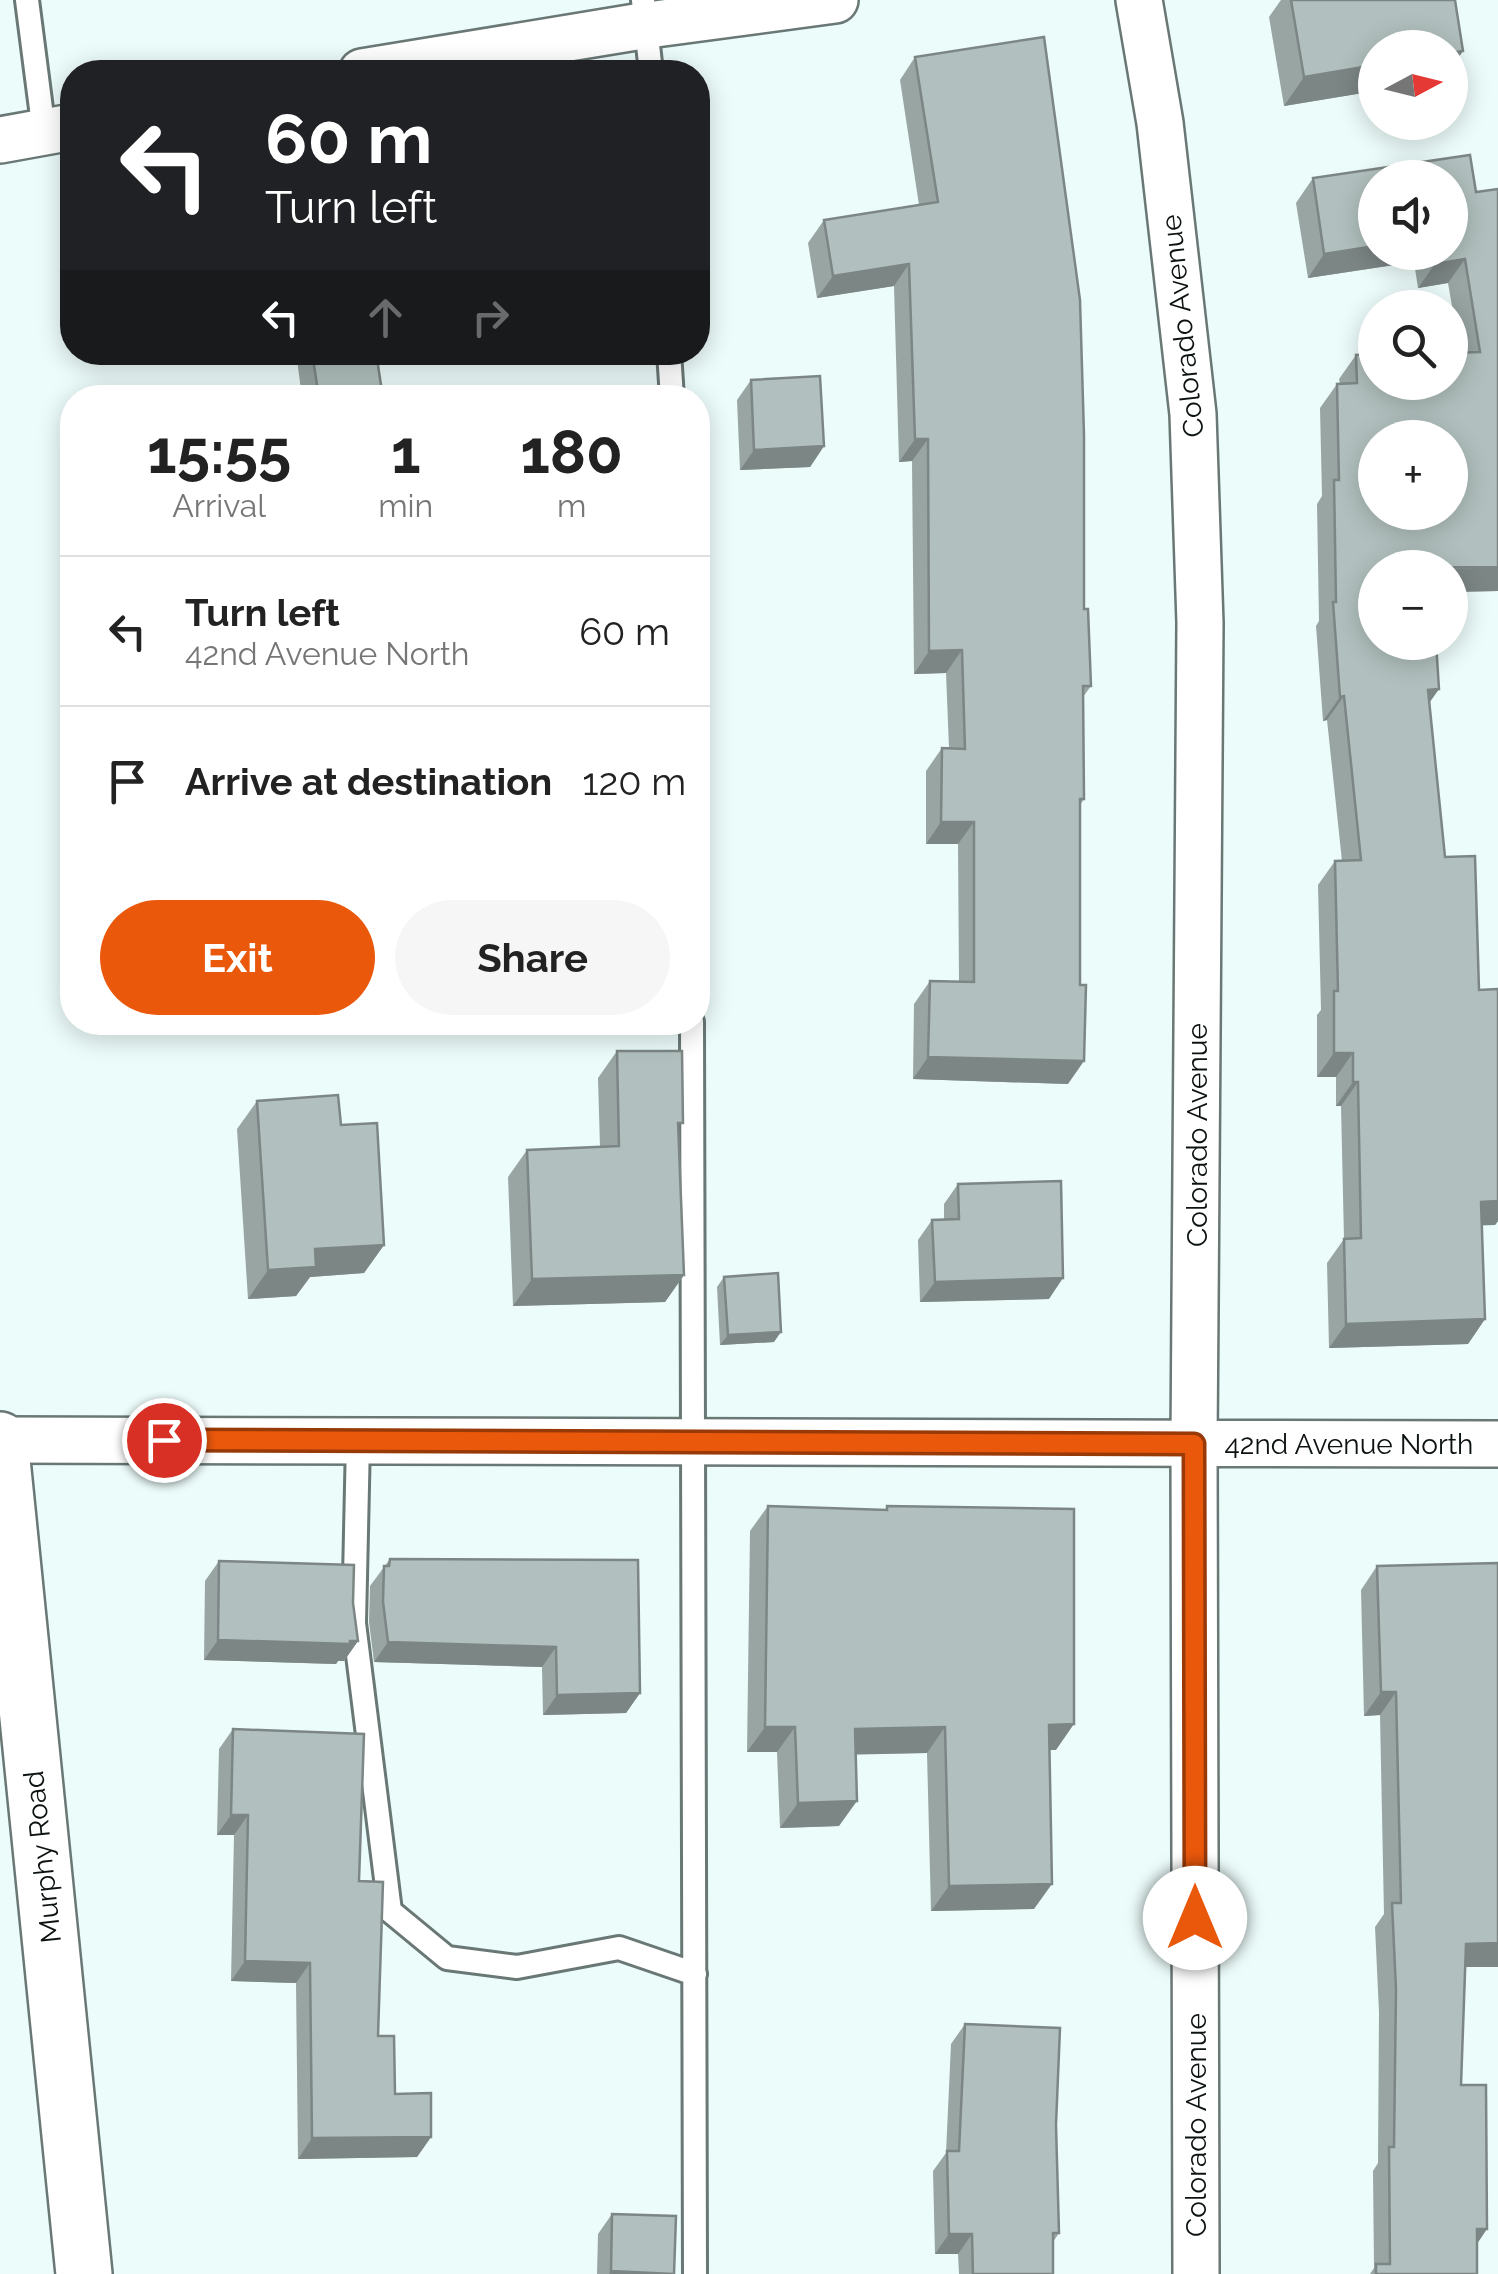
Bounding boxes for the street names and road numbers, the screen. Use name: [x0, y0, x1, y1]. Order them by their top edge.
street label: Colorado Avenue: [1154, 213, 1211, 439]
street label: Colorado Avenue: [1181, 1023, 1214, 1247]
street label: 42nd Avenue North: [1225, 1428, 1473, 1461]
street label: Murphy Road: [17, 1769, 68, 1945]
street label: Colorado Avenue: [1180, 2013, 1213, 2237]

